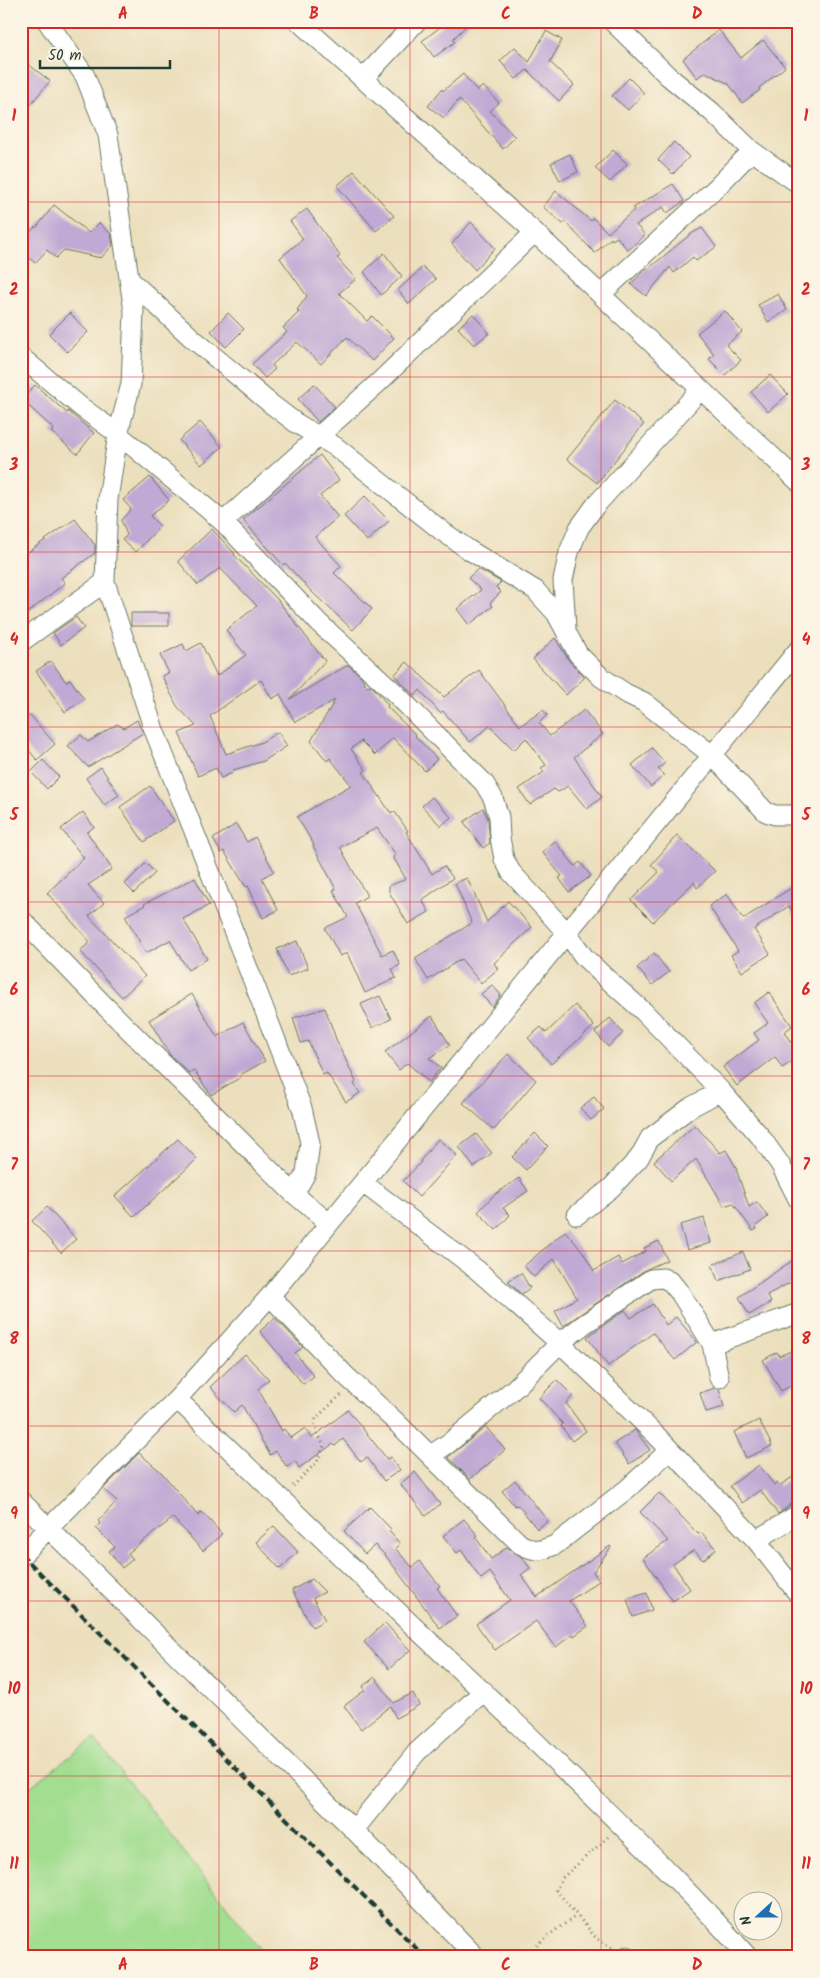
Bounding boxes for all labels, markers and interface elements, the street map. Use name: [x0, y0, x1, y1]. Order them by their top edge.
text: A: [118, 2, 128, 27]
text: B: [309, 2, 319, 27]
text: C: [501, 2, 511, 27]
text: D: [692, 2, 703, 27]
scale bar: [40, 38, 170, 70]
text: 50 m: [48, 44, 82, 68]
text: 1: [12, 104, 17, 129]
text: 1: [804, 104, 809, 129]
text: 2: [9, 278, 19, 303]
text: 2: [801, 278, 811, 303]
text: 3: [9, 453, 19, 478]
text: 3: [801, 453, 811, 478]
text: 4: [10, 628, 19, 653]
text: 4: [802, 628, 811, 653]
text: 5: [9, 803, 20, 828]
text: 5: [801, 803, 812, 828]
text: 6: [10, 978, 19, 1003]
text: 6: [802, 978, 811, 1003]
text: 7: [10, 1153, 18, 1178]
text: 7: [802, 1153, 810, 1178]
text: 8: [9, 1327, 19, 1352]
text: 8: [801, 1327, 811, 1352]
text: 9: [10, 1502, 18, 1527]
text: 9: [802, 1502, 810, 1527]
text: 10: [7, 1677, 21, 1702]
text: 10: [799, 1677, 813, 1702]
text: 11: [9, 1852, 19, 1877]
text: 11: [801, 1852, 811, 1877]
north arrow: [732, 1890, 782, 1940]
text: N: [735, 1912, 759, 1928]
text: A: [118, 1953, 128, 1978]
text: B: [309, 1953, 319, 1978]
text: C: [501, 1953, 511, 1978]
text: D: [692, 1953, 703, 1978]

